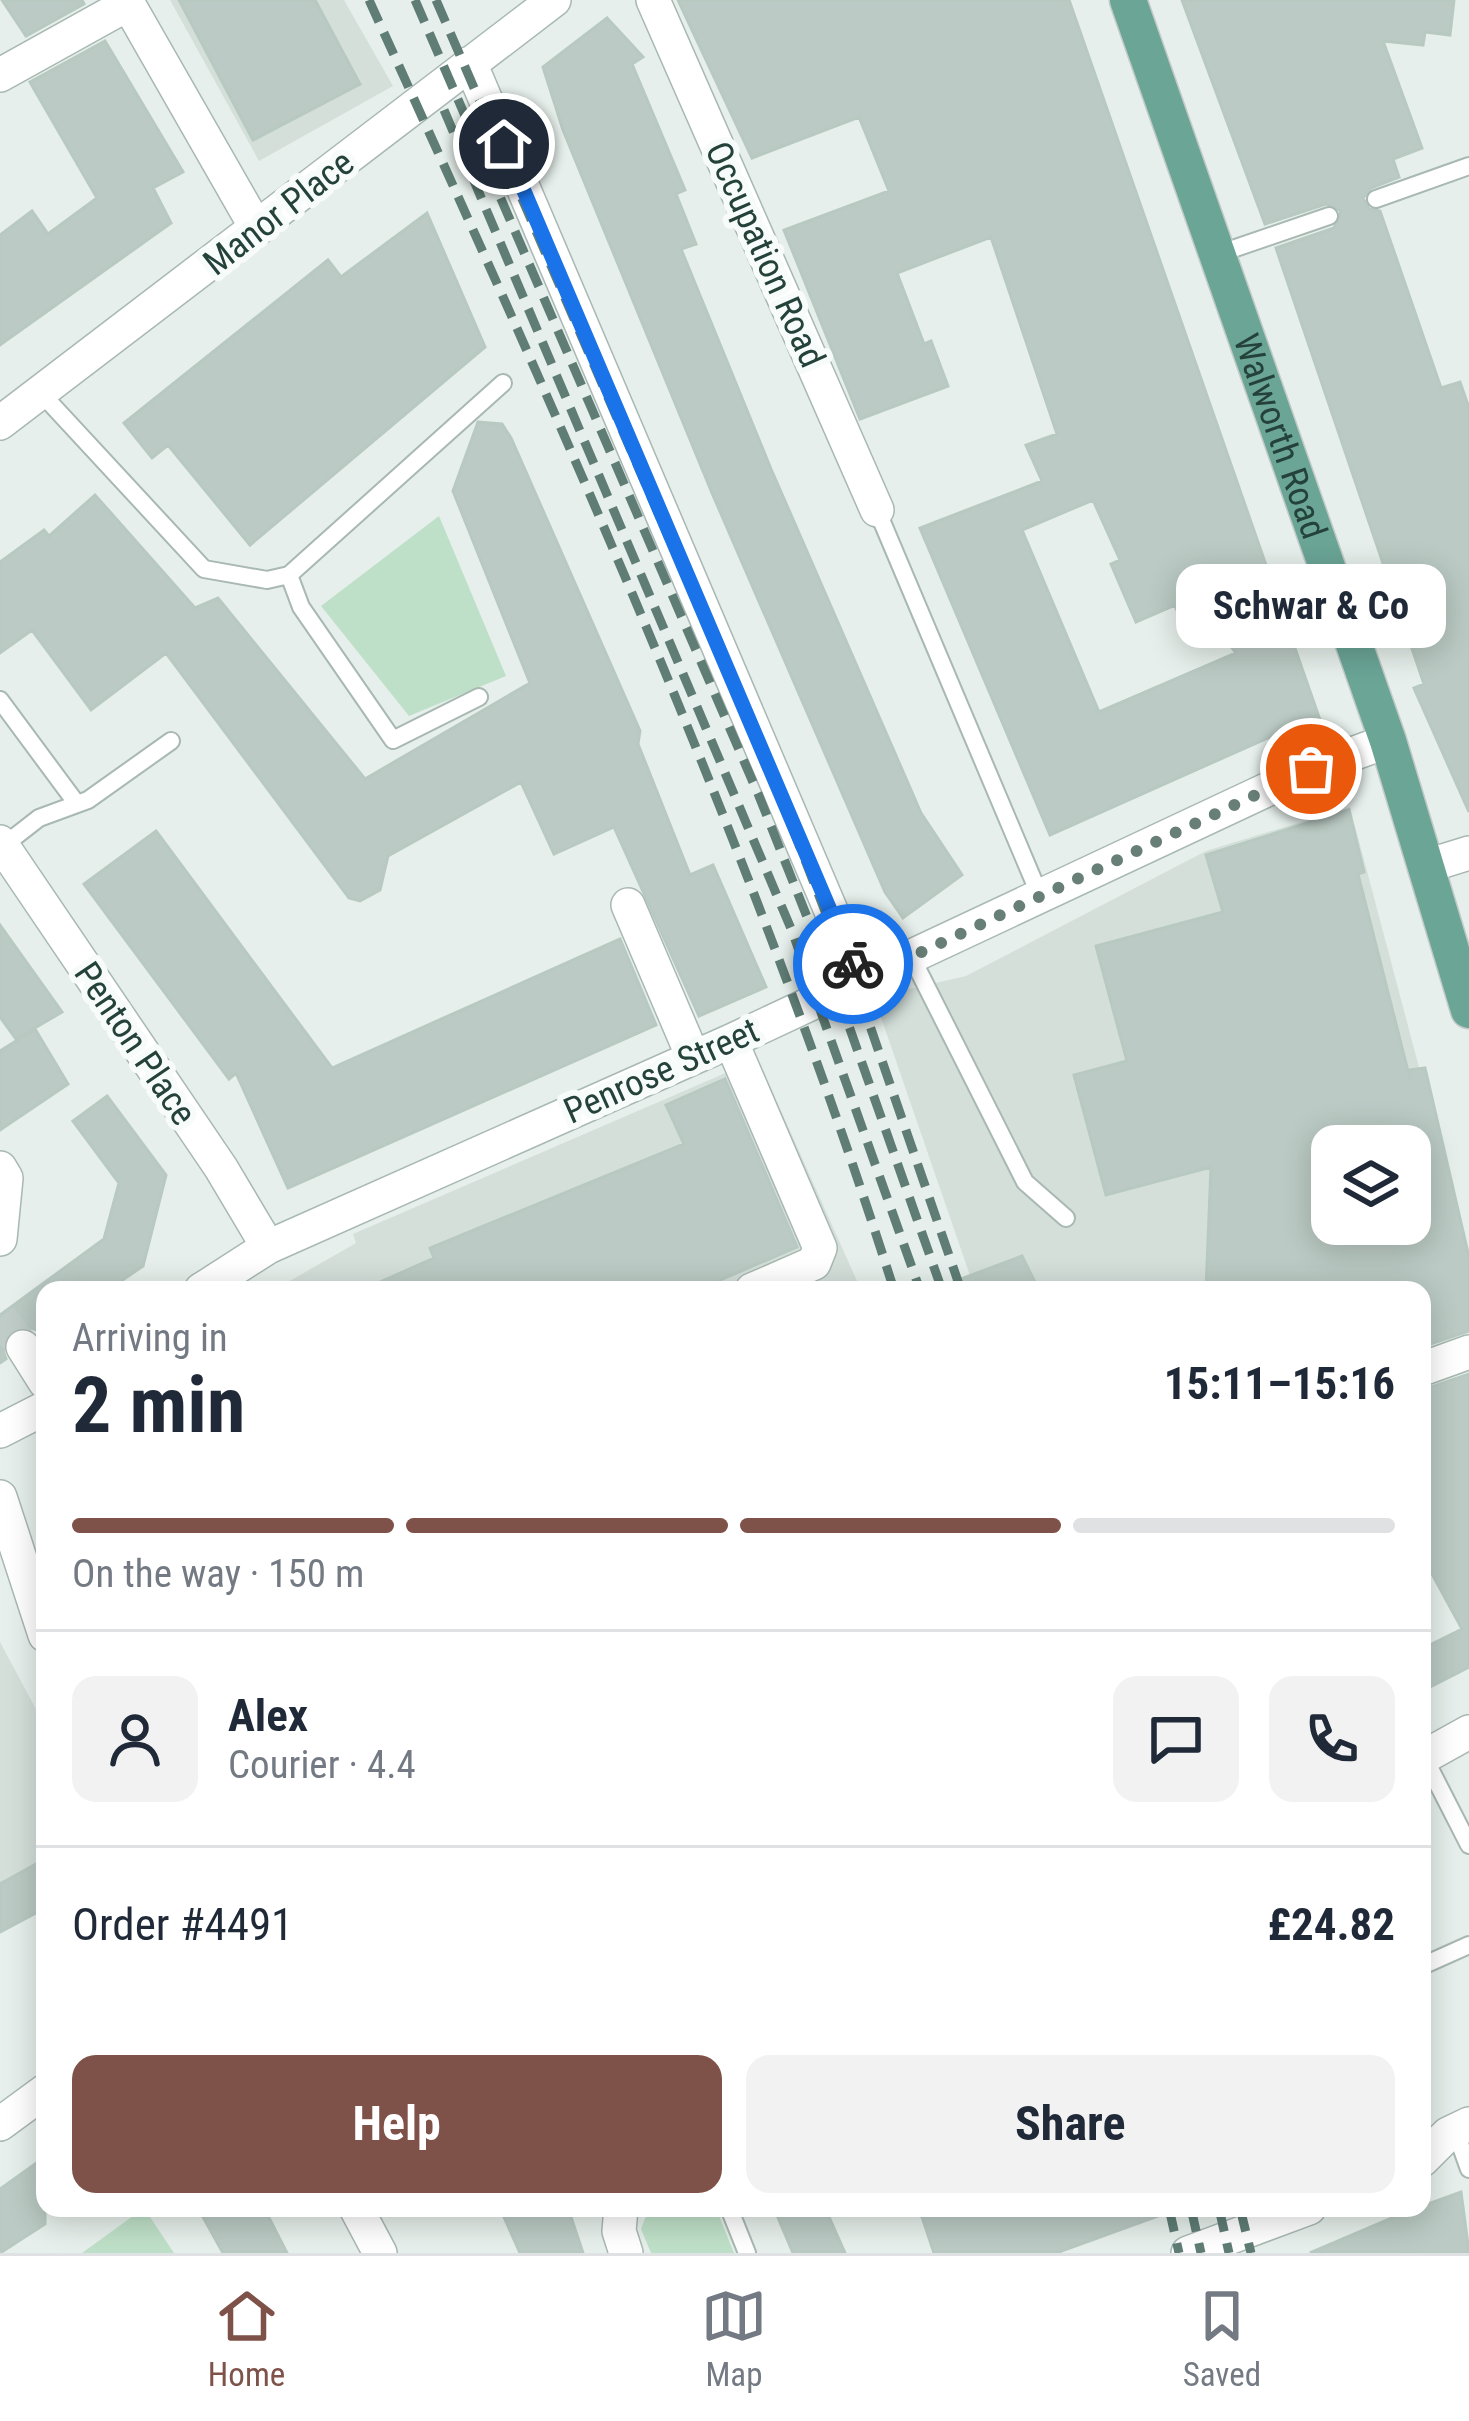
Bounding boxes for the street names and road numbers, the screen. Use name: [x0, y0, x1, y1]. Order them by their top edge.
street label: Occupation Road: [697, 135, 834, 374]
street label: Manor Place: [195, 141, 362, 284]
street label: Walworth Road: [1225, 328, 1335, 544]
street label: Penton Place: [65, 954, 205, 1133]
street label: Penrose Street: [558, 1009, 765, 1133]

